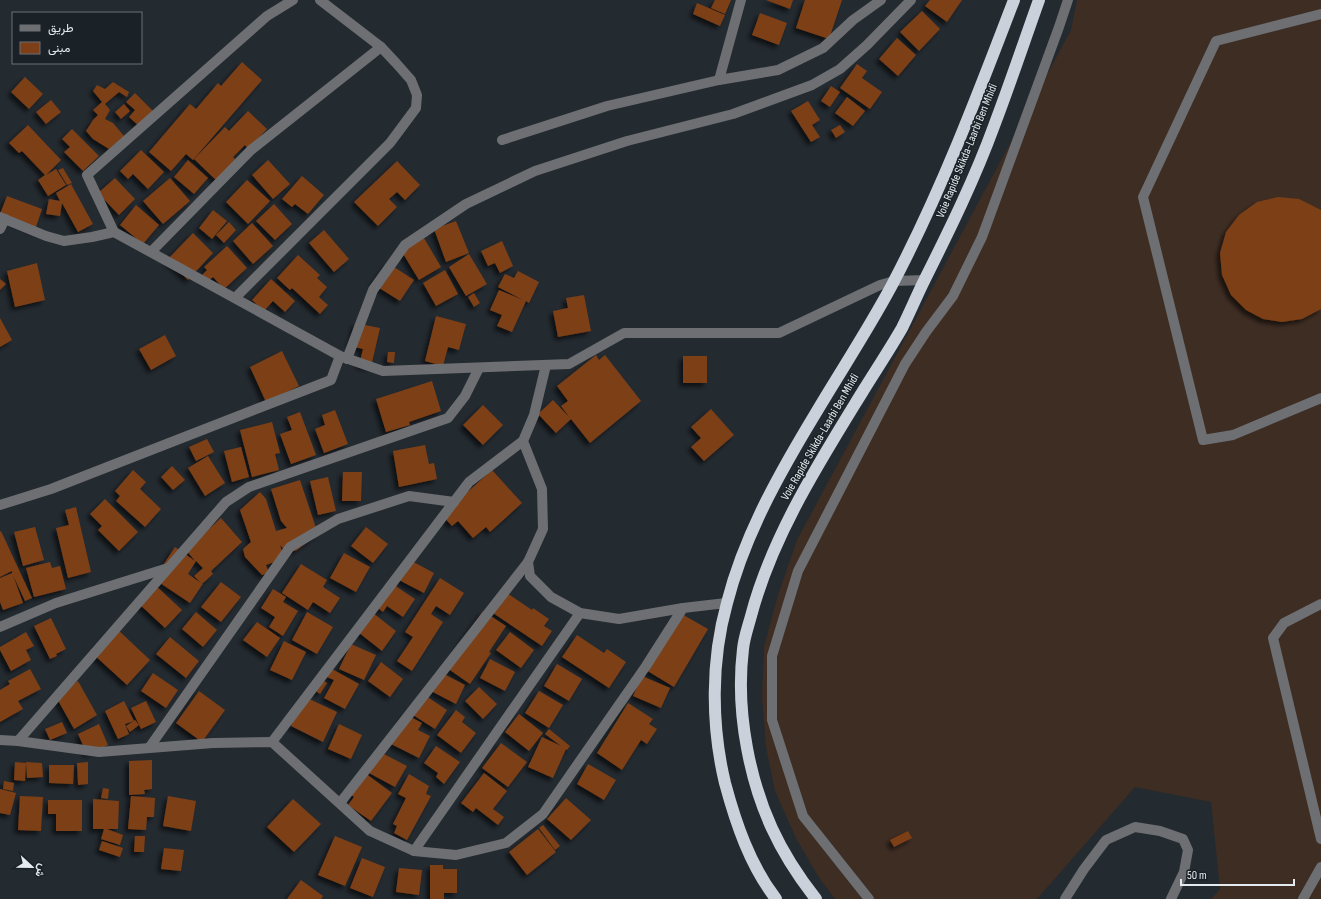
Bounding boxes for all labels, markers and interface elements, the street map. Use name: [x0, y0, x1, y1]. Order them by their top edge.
legend: [12, 12, 142, 64]
text: طريق: [48, 21, 74, 36]
text: مبنى: [48, 41, 70, 56]
street label: Voie Rapide Skikda-Laarbi Ben Mhidi: [933, 82, 1001, 220]
street label: Voie Rapide Skikda-Laarbi Ben Mhidi: [778, 371, 862, 503]
north arrow: [12, 847, 52, 887]
scale bar: [1181, 861, 1294, 887]
text: ش: [32, 862, 49, 879]
text: 50 m: [1187, 868, 1207, 883]

